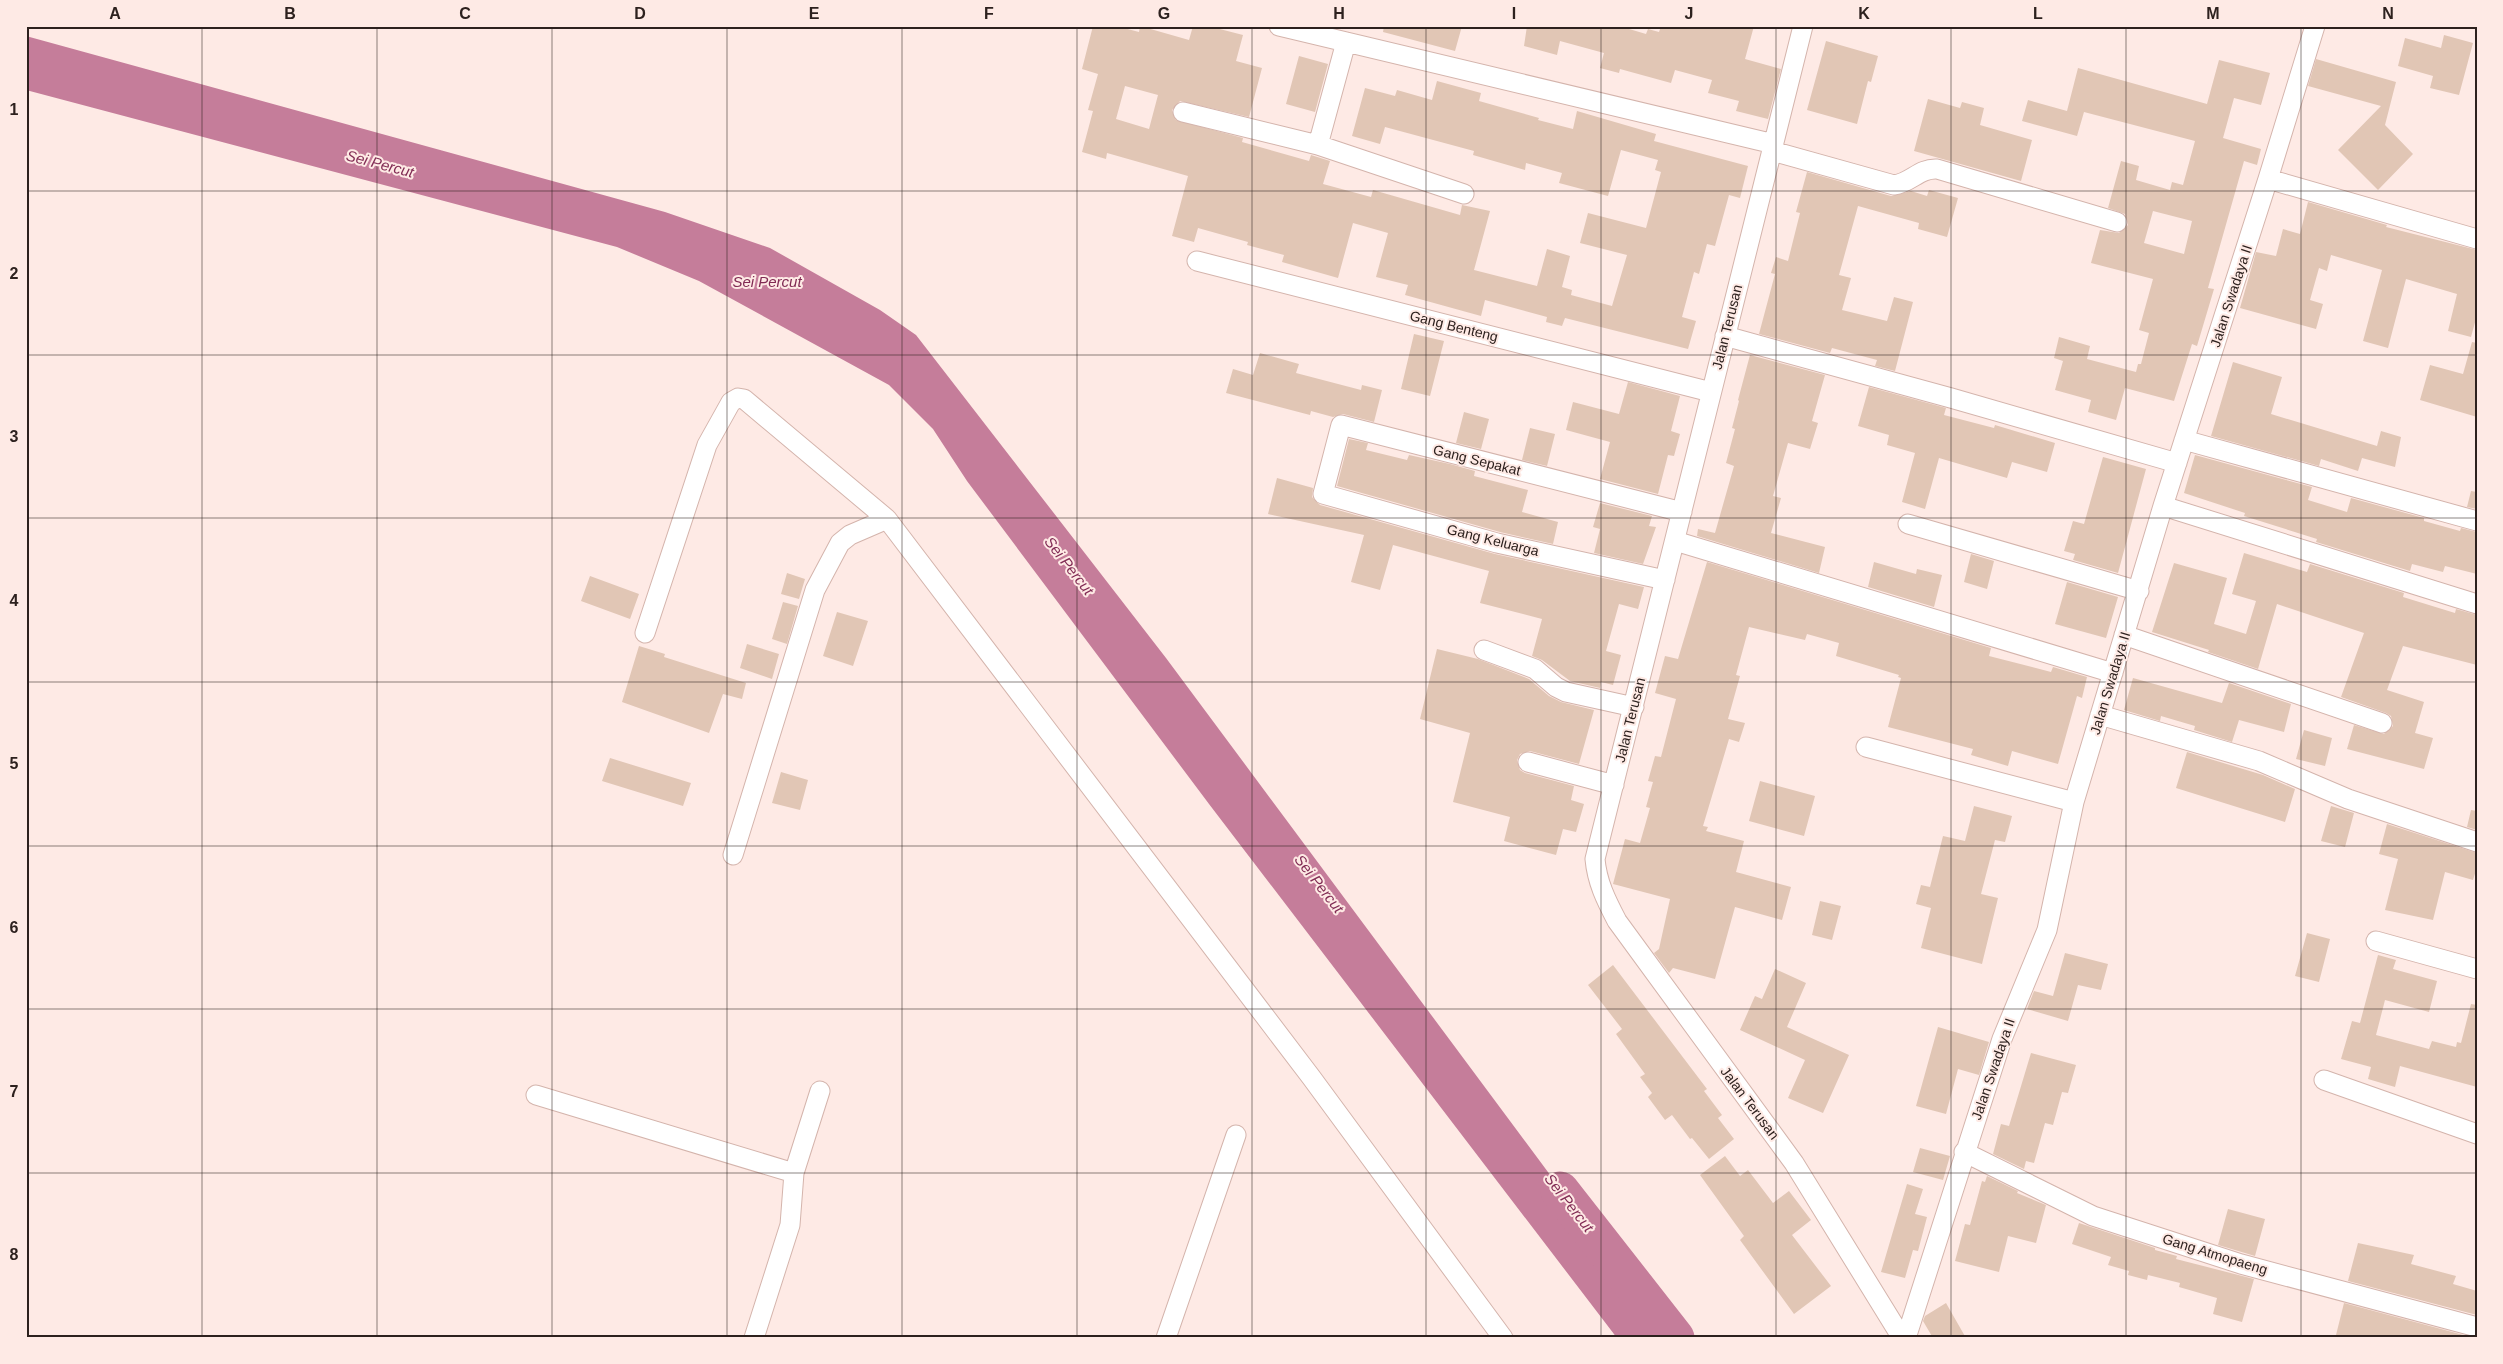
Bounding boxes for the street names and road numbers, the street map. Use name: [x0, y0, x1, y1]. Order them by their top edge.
street label: Jalan Swadaya II: [2207, 243, 2255, 349]
street label: Jalan Terusan: [1709, 283, 1745, 371]
street label: Gang Benteng: [1408, 307, 1500, 345]
street label: Gang Sepakat: [1432, 441, 1522, 479]
street label: Gang Keluarga: [1445, 521, 1541, 559]
street label: Jalan Swadaya II: [2087, 630, 2133, 736]
street label: Jalan Terusan: [1612, 676, 1648, 764]
street label: Jalan Swadaya II: [1968, 1016, 2018, 1122]
street label: Jalan Terusan: [1717, 1063, 1783, 1143]
street label: Gang Atmopaeng: [2161, 1230, 2269, 1278]

